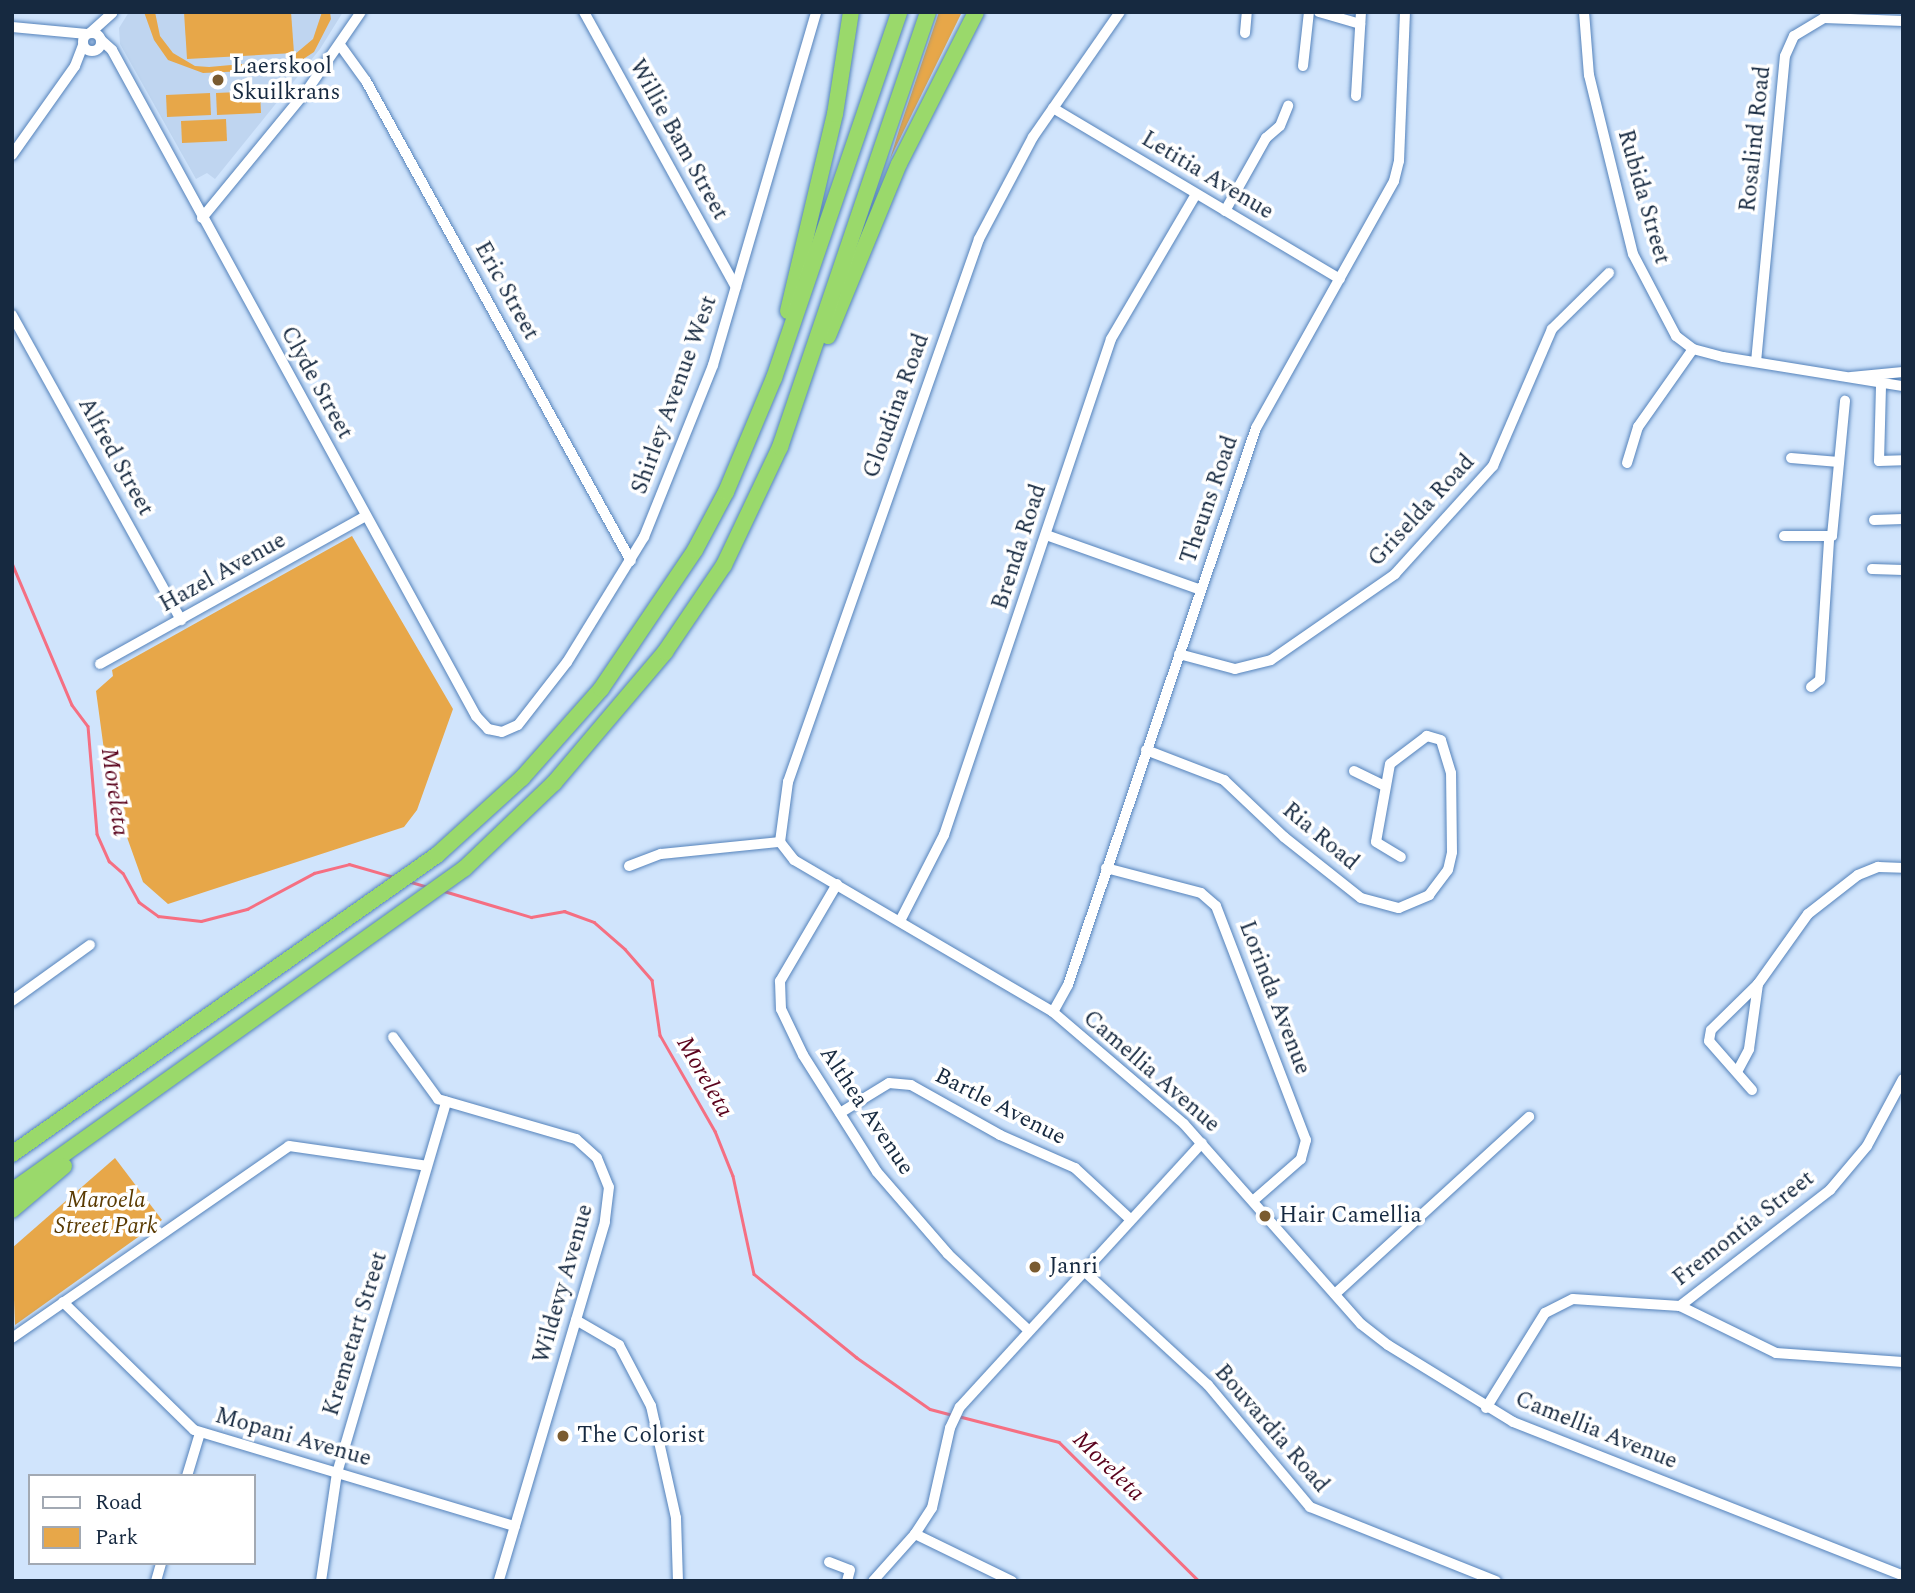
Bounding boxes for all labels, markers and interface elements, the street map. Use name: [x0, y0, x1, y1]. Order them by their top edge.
place label: Laerskool Skuilkrans: [232, 53, 340, 107]
street label: Willie Bam Street: [622, 55, 734, 225]
street label: Rosalind Road: [1735, 65, 1777, 213]
marker: Laerskool Skuilkrans: [210, 72, 226, 88]
street label: Letitia Avenue: [1136, 126, 1278, 226]
street label: Rubida Street: [1611, 127, 1675, 267]
street label: Eric Street: [468, 237, 544, 345]
street label: Shirley Avenue West: [626, 292, 724, 498]
street label: Clyde Street: [274, 322, 358, 444]
street label: Gloudina Road: [858, 330, 936, 482]
street label: Alfred Street: [71, 393, 159, 521]
street label: Theuns Road: [1175, 432, 1245, 568]
street label: Griselda Road: [1363, 449, 1481, 573]
street label: Brenda Road: [987, 481, 1053, 613]
street label: Hazel Avenue: [155, 527, 291, 619]
water label: Moreleta: [94, 746, 134, 838]
street label: Ria Road: [1276, 797, 1364, 877]
street label: Lorinda Avenue: [1232, 917, 1316, 1079]
street label: Camellia Avenue: [1077, 1005, 1225, 1139]
water label: Moreleta: [669, 1031, 739, 1123]
street label: Althea Avenue: [813, 1041, 919, 1181]
street label: Bartle Avenue: [930, 1062, 1070, 1152]
street label: Fremontia Street: [1668, 1165, 1820, 1293]
park label: Maroela Street Park: [55, 1187, 157, 1241]
street label: Wildevy Avenue: [528, 1201, 600, 1367]
place label: Hair Camellia: [1279, 1202, 1422, 1230]
marker: Hair Camellia: [1257, 1208, 1273, 1224]
street label: Kremetart Street: [318, 1248, 394, 1420]
place label: Janri: [1049, 1253, 1098, 1281]
marker: Janri: [1027, 1259, 1043, 1275]
street label: Bouvardia Road: [1208, 1359, 1334, 1499]
street label: Camellia Avenue: [1511, 1386, 1681, 1476]
street label: Mopani Avenue: [212, 1403, 374, 1473]
place label: The Colorist: [577, 1422, 705, 1450]
water label: Moreleta: [1066, 1426, 1150, 1508]
marker: The Colorist: [555, 1428, 571, 1444]
legend: [28, 1474, 256, 1565]
text: Road: [95, 1487, 142, 1519]
text: Park: [95, 1522, 138, 1554]

